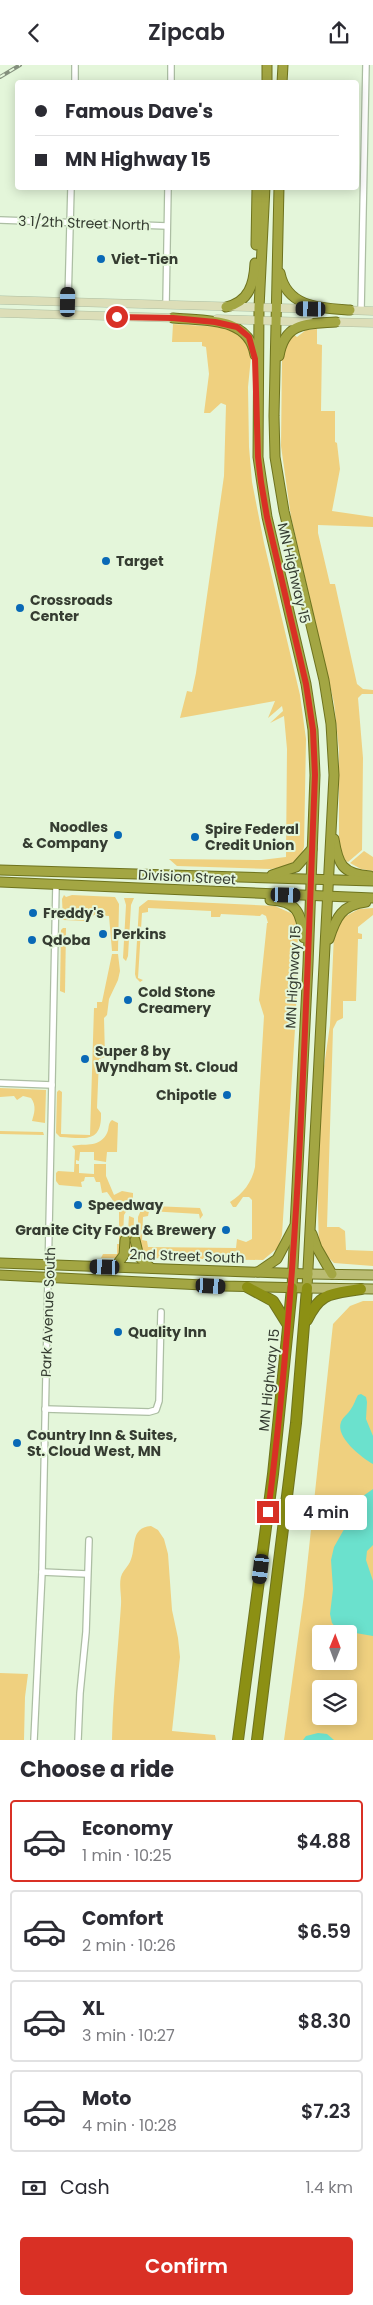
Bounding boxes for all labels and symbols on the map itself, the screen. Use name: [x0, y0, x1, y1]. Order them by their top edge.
street label: 3 1/2th Street North: [18, 211, 150, 235]
place label: Viet-Tien: [111, 249, 178, 269]
marker: Viet-Tien: [95, 253, 107, 265]
car: [60, 287, 75, 317]
car: [295, 301, 326, 317]
route start: [106, 306, 128, 328]
street label: MN Highway 15: [273, 521, 315, 625]
place label: Target: [116, 551, 164, 571]
marker: Target: [100, 555, 112, 567]
place label: Crossroads Center: [30, 590, 113, 626]
marker: Crossroads Center: [14, 602, 26, 614]
place label: Noodles & Company: [22, 817, 108, 853]
place label: Spire Federal Credit Union: [205, 819, 299, 855]
marker: Noodles & Company: [112, 829, 124, 841]
marker: Spire Federal Credit Union: [189, 831, 201, 843]
street label: Division Street: [138, 864, 236, 890]
car: [270, 887, 301, 903]
place label: Freddy's: [43, 903, 104, 923]
marker: Freddy's: [27, 907, 39, 919]
place label: Perkins: [113, 924, 167, 944]
street label: MN Highway 15: [280, 925, 306, 1029]
marker: Perkins: [97, 928, 109, 940]
place label: Qdoba: [42, 930, 90, 950]
marker: Qdoba: [26, 934, 38, 946]
place label: Cold Stone Creamery: [138, 982, 216, 1018]
marker: Cold Stone Creamery: [122, 994, 134, 1006]
place label: Super 8 by Wyndham St. Cloud: [95, 1041, 238, 1077]
marker: Super 8 by Wyndham St. Cloud: [79, 1053, 91, 1065]
place label: Chipotle: [156, 1085, 217, 1105]
marker: Chipotle: [221, 1089, 233, 1101]
place label: Speedway: [88, 1195, 163, 1215]
marker: Speedway: [72, 1199, 84, 1211]
place label: Granite City Food & Brewery: [15, 1220, 216, 1240]
marker: Granite City Food & Brewery: [220, 1224, 232, 1236]
street label: 2nd Street South: [129, 1244, 245, 1268]
street label: Park Avenue South: [36, 1247, 60, 1377]
car: [89, 1259, 120, 1275]
car: [195, 1278, 226, 1294]
place label: Quality Inn: [128, 1322, 207, 1342]
marker: Quality Inn: [112, 1326, 124, 1338]
street label: MN Highway 15: [254, 1328, 284, 1432]
place label: Country Inn & Suites, St. Cloud West, MN: [27, 1425, 177, 1461]
marker: Country Inn & Suites, St. Cloud West, MN: [11, 1437, 23, 1449]
callout: 4 min: [286, 1495, 368, 1529]
route end: [257, 1501, 279, 1523]
car: [251, 1553, 270, 1585]
north arrow: [312, 1625, 358, 1670]

